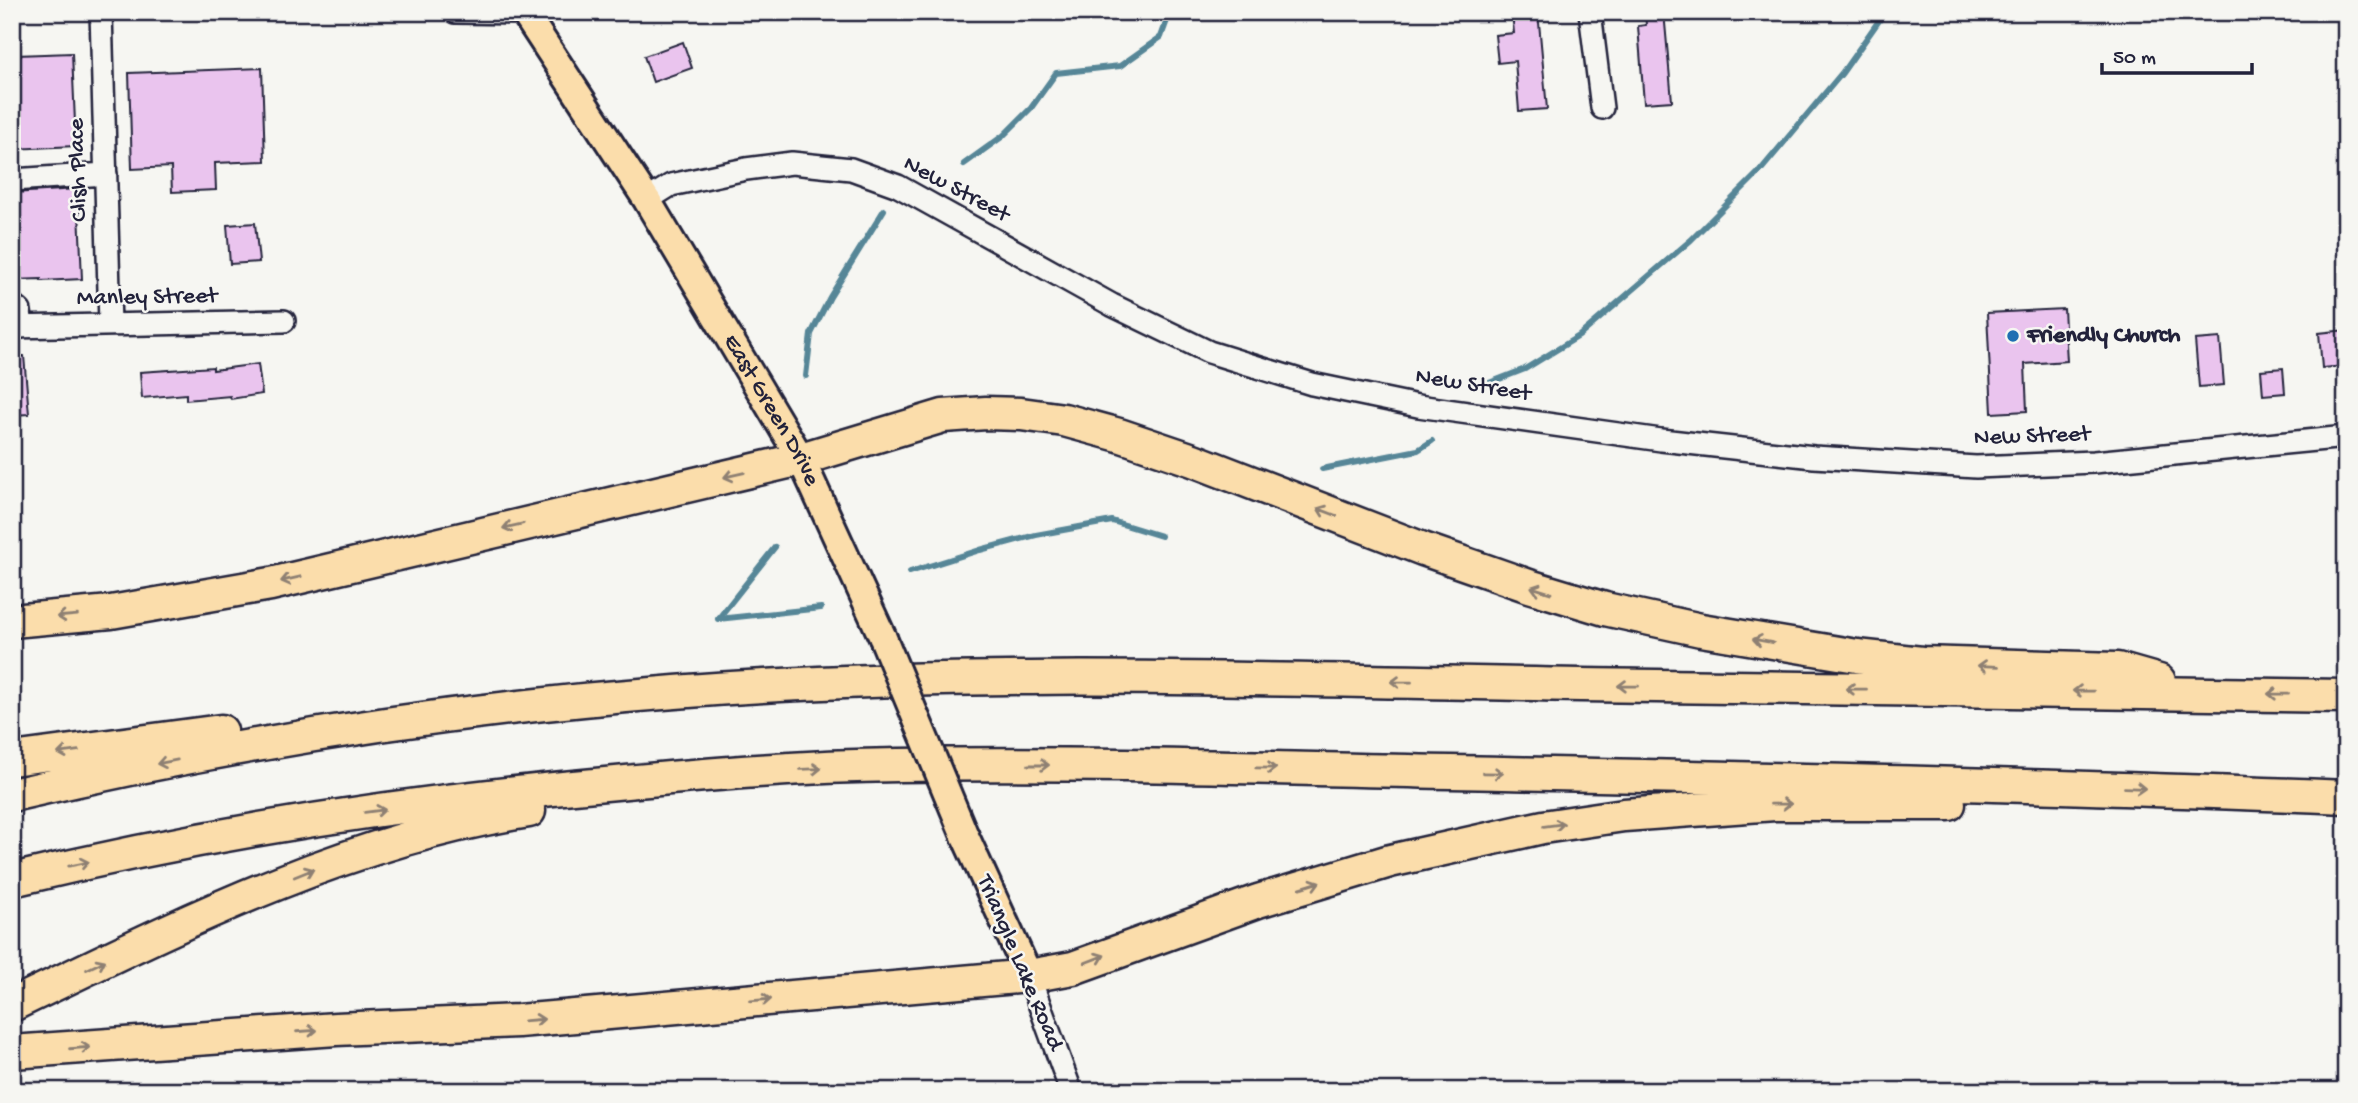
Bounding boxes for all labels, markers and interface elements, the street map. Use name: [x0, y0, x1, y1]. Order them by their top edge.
scale bar: [2102, 32, 2253, 76]
text: 50 m: [2113, 47, 2156, 72]
street label: Clish Place: [63, 117, 95, 222]
street label: New Street: [898, 150, 1016, 231]
street label: Manley Street: [76, 282, 220, 314]
place label: Friendly Church: [2026, 322, 2180, 351]
marker: Friendly Church: [2005, 328, 2021, 344]
street label: East Green Drive: [716, 329, 826, 491]
street label: New Street: [1413, 363, 1535, 410]
street label: New Street: [1973, 420, 2093, 454]
one-way arrow: [723, 469, 746, 482]
one-way arrow: [1317, 504, 1339, 517]
one-way arrow: [502, 520, 525, 534]
one-way arrow: [281, 573, 303, 586]
one-way arrow: [1530, 582, 1552, 595]
one-way arrow: [56, 610, 79, 623]
one-way arrow: [1752, 634, 1774, 648]
one-way arrow: [1977, 659, 2000, 673]
one-way arrow: [1389, 675, 1412, 689]
one-way arrow: [1617, 679, 1640, 693]
one-way arrow: [1844, 682, 1867, 696]
one-way arrow: [2072, 685, 2095, 698]
one-way arrow: [2266, 688, 2289, 701]
one-way arrow: [57, 746, 80, 759]
one-way arrow: [156, 756, 179, 769]
one-way arrow: [1027, 758, 1050, 772]
one-way arrow: [1254, 761, 1277, 775]
one-way arrow: [799, 762, 822, 775]
one-way arrow: [1482, 766, 1505, 779]
one-way arrow: [2124, 782, 2147, 795]
one-way arrow: [1769, 797, 1792, 811]
one-way arrow: [363, 804, 386, 817]
one-way arrow: [1543, 819, 1565, 832]
one-way arrow: [67, 857, 90, 871]
one-way arrow: [292, 866, 314, 879]
street label: Triangle Lake Road: [968, 869, 1070, 1057]
one-way arrow: [1299, 878, 1321, 891]
one-way arrow: [1083, 952, 1105, 965]
one-way arrow: [85, 957, 106, 971]
one-way arrow: [749, 993, 772, 1006]
one-way arrow: [523, 1013, 545, 1026]
one-way arrow: [295, 1024, 318, 1037]
one-way arrow: [69, 1041, 92, 1054]

